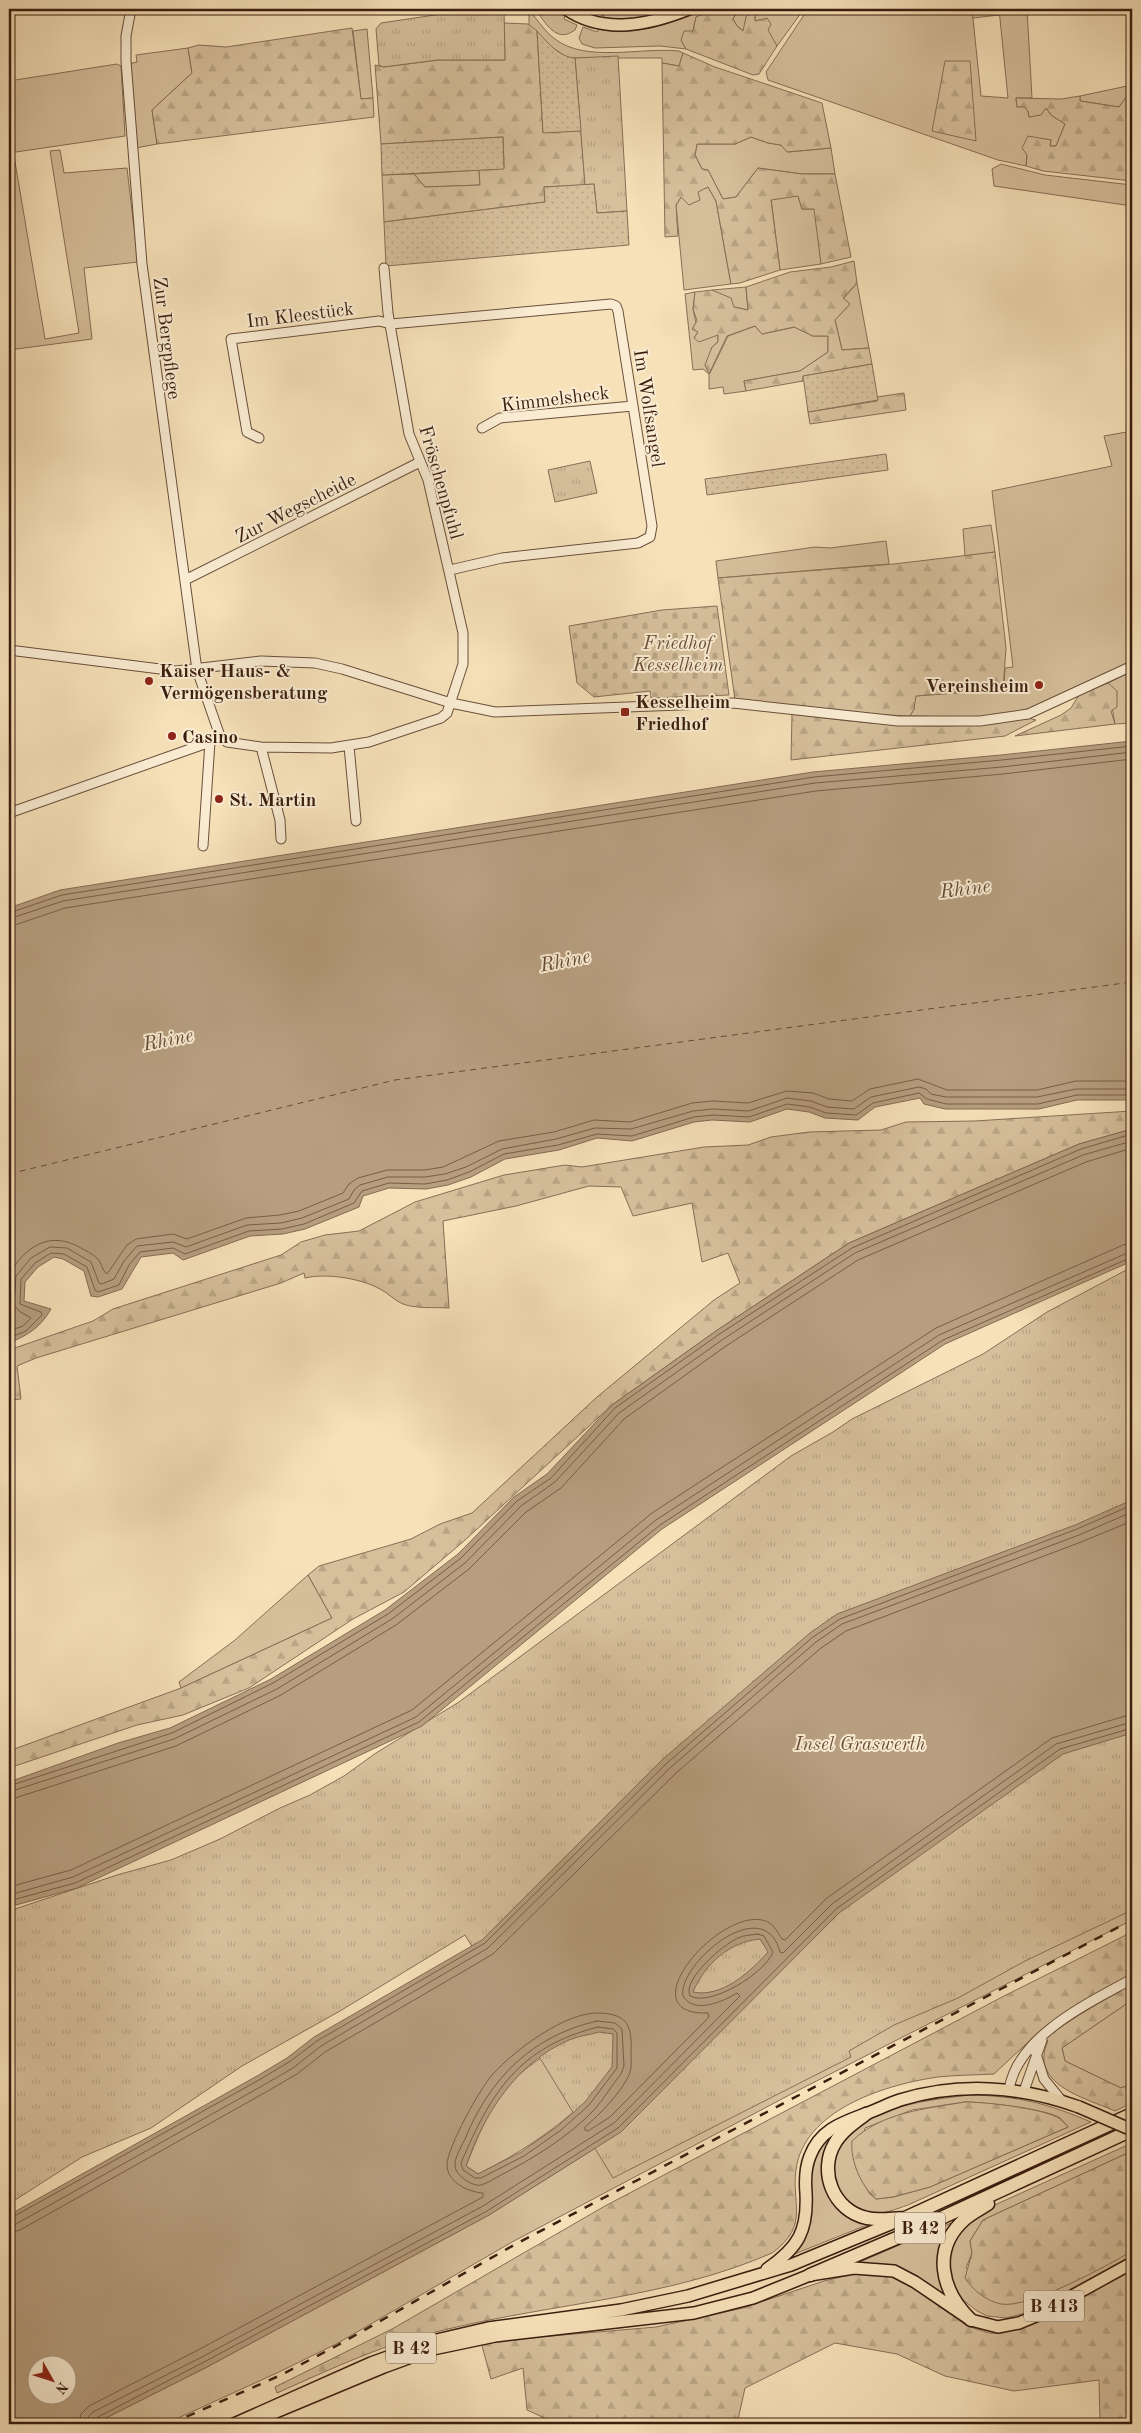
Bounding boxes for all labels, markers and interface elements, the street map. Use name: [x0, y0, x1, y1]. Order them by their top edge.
street label: Zur Bergpflege: [149, 276, 182, 401]
street label: Im Kleestück: [246, 300, 355, 332]
street label: Im Wolfsangel: [629, 348, 666, 469]
street label: Kimmelsheck: [500, 384, 611, 417]
street label: Fröschenpfuhl: [414, 424, 465, 542]
street label: Zur Wegscheide: [233, 471, 359, 548]
park label: Friedhof Kesselheim: [632, 635, 723, 676]
place label: Kaiser Haus- & Vermögensberatung: [159, 663, 328, 704]
marker: Kaiser Haus- & Vermögensberatung: [143, 675, 155, 687]
place label: Vereinsheim: [925, 678, 1029, 697]
marker: Vereinsheim: [1033, 679, 1045, 691]
place label: Kesselheim Friedhof: [635, 694, 730, 735]
marker: Kesselheim Friedhof: [619, 706, 631, 718]
place label: Casino: [182, 729, 238, 748]
marker: Casino: [166, 730, 178, 742]
place label: St. Martin: [229, 792, 316, 811]
marker: St. Martin: [213, 793, 225, 805]
water label: Rhine: [938, 877, 992, 903]
water label: Rhine: [537, 947, 592, 977]
water label: Rhine: [140, 1026, 195, 1056]
park label: Insel Graswerth: [794, 1736, 926, 1755]
road number: B 42: [895, 2212, 945, 2244]
road number: B 413: [1024, 2290, 1084, 2322]
road number: B 42: [386, 2332, 436, 2364]
north arrow: [28, 2356, 78, 2406]
text: N: [52, 2379, 70, 2396]

